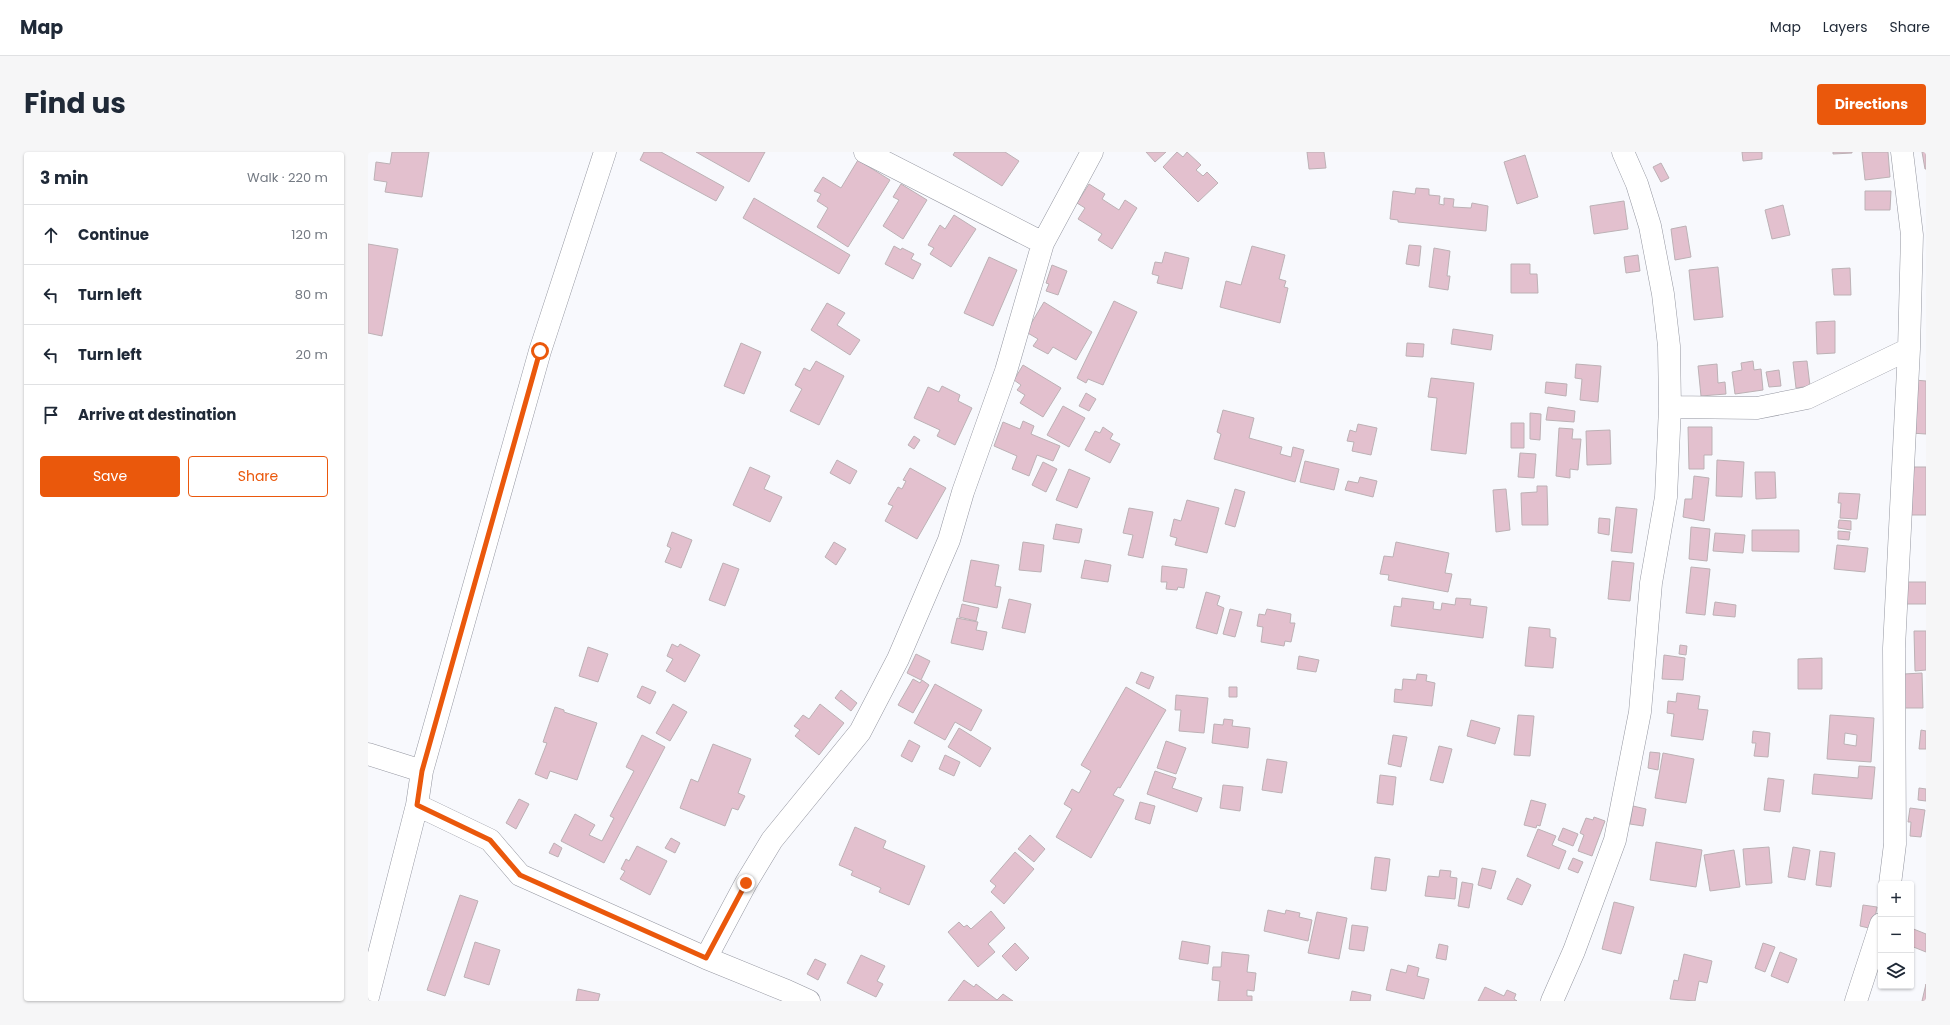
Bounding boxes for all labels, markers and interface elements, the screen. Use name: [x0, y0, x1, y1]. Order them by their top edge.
text: Map: [20, 14, 63, 41]
text: Map: [1770, 17, 1801, 37]
text: Layers: [1823, 17, 1867, 37]
text: Share: [1889, 17, 1930, 37]
text: Find us: [24, 84, 126, 123]
button: Directions: [1817, 84, 1926, 125]
text: 3 min: [40, 166, 88, 190]
text: Walk · 220 m: [247, 168, 328, 187]
icon: ahead: [40, 224, 62, 246]
text: Continue: [78, 224, 149, 245]
text: 120 m: [291, 225, 328, 244]
icon: left: [40, 284, 62, 306]
text: Turn left: [78, 284, 142, 305]
text: 80 m: [295, 285, 328, 304]
route start: [531, 342, 549, 360]
icon: left: [40, 344, 62, 366]
text: Turn left: [78, 344, 142, 365]
text: 20 m: [295, 345, 328, 364]
icon: arrive: [40, 404, 62, 426]
text: Arrive at destination: [78, 404, 236, 425]
button: Save: [40, 456, 180, 497]
button: Share: [188, 456, 328, 497]
route end: [737, 874, 755, 892]
map controls: [1878, 881, 1914, 989]
button: +: [1878, 881, 1914, 917]
button: −: [1878, 917, 1914, 953]
button: layers: [1878, 953, 1914, 989]

